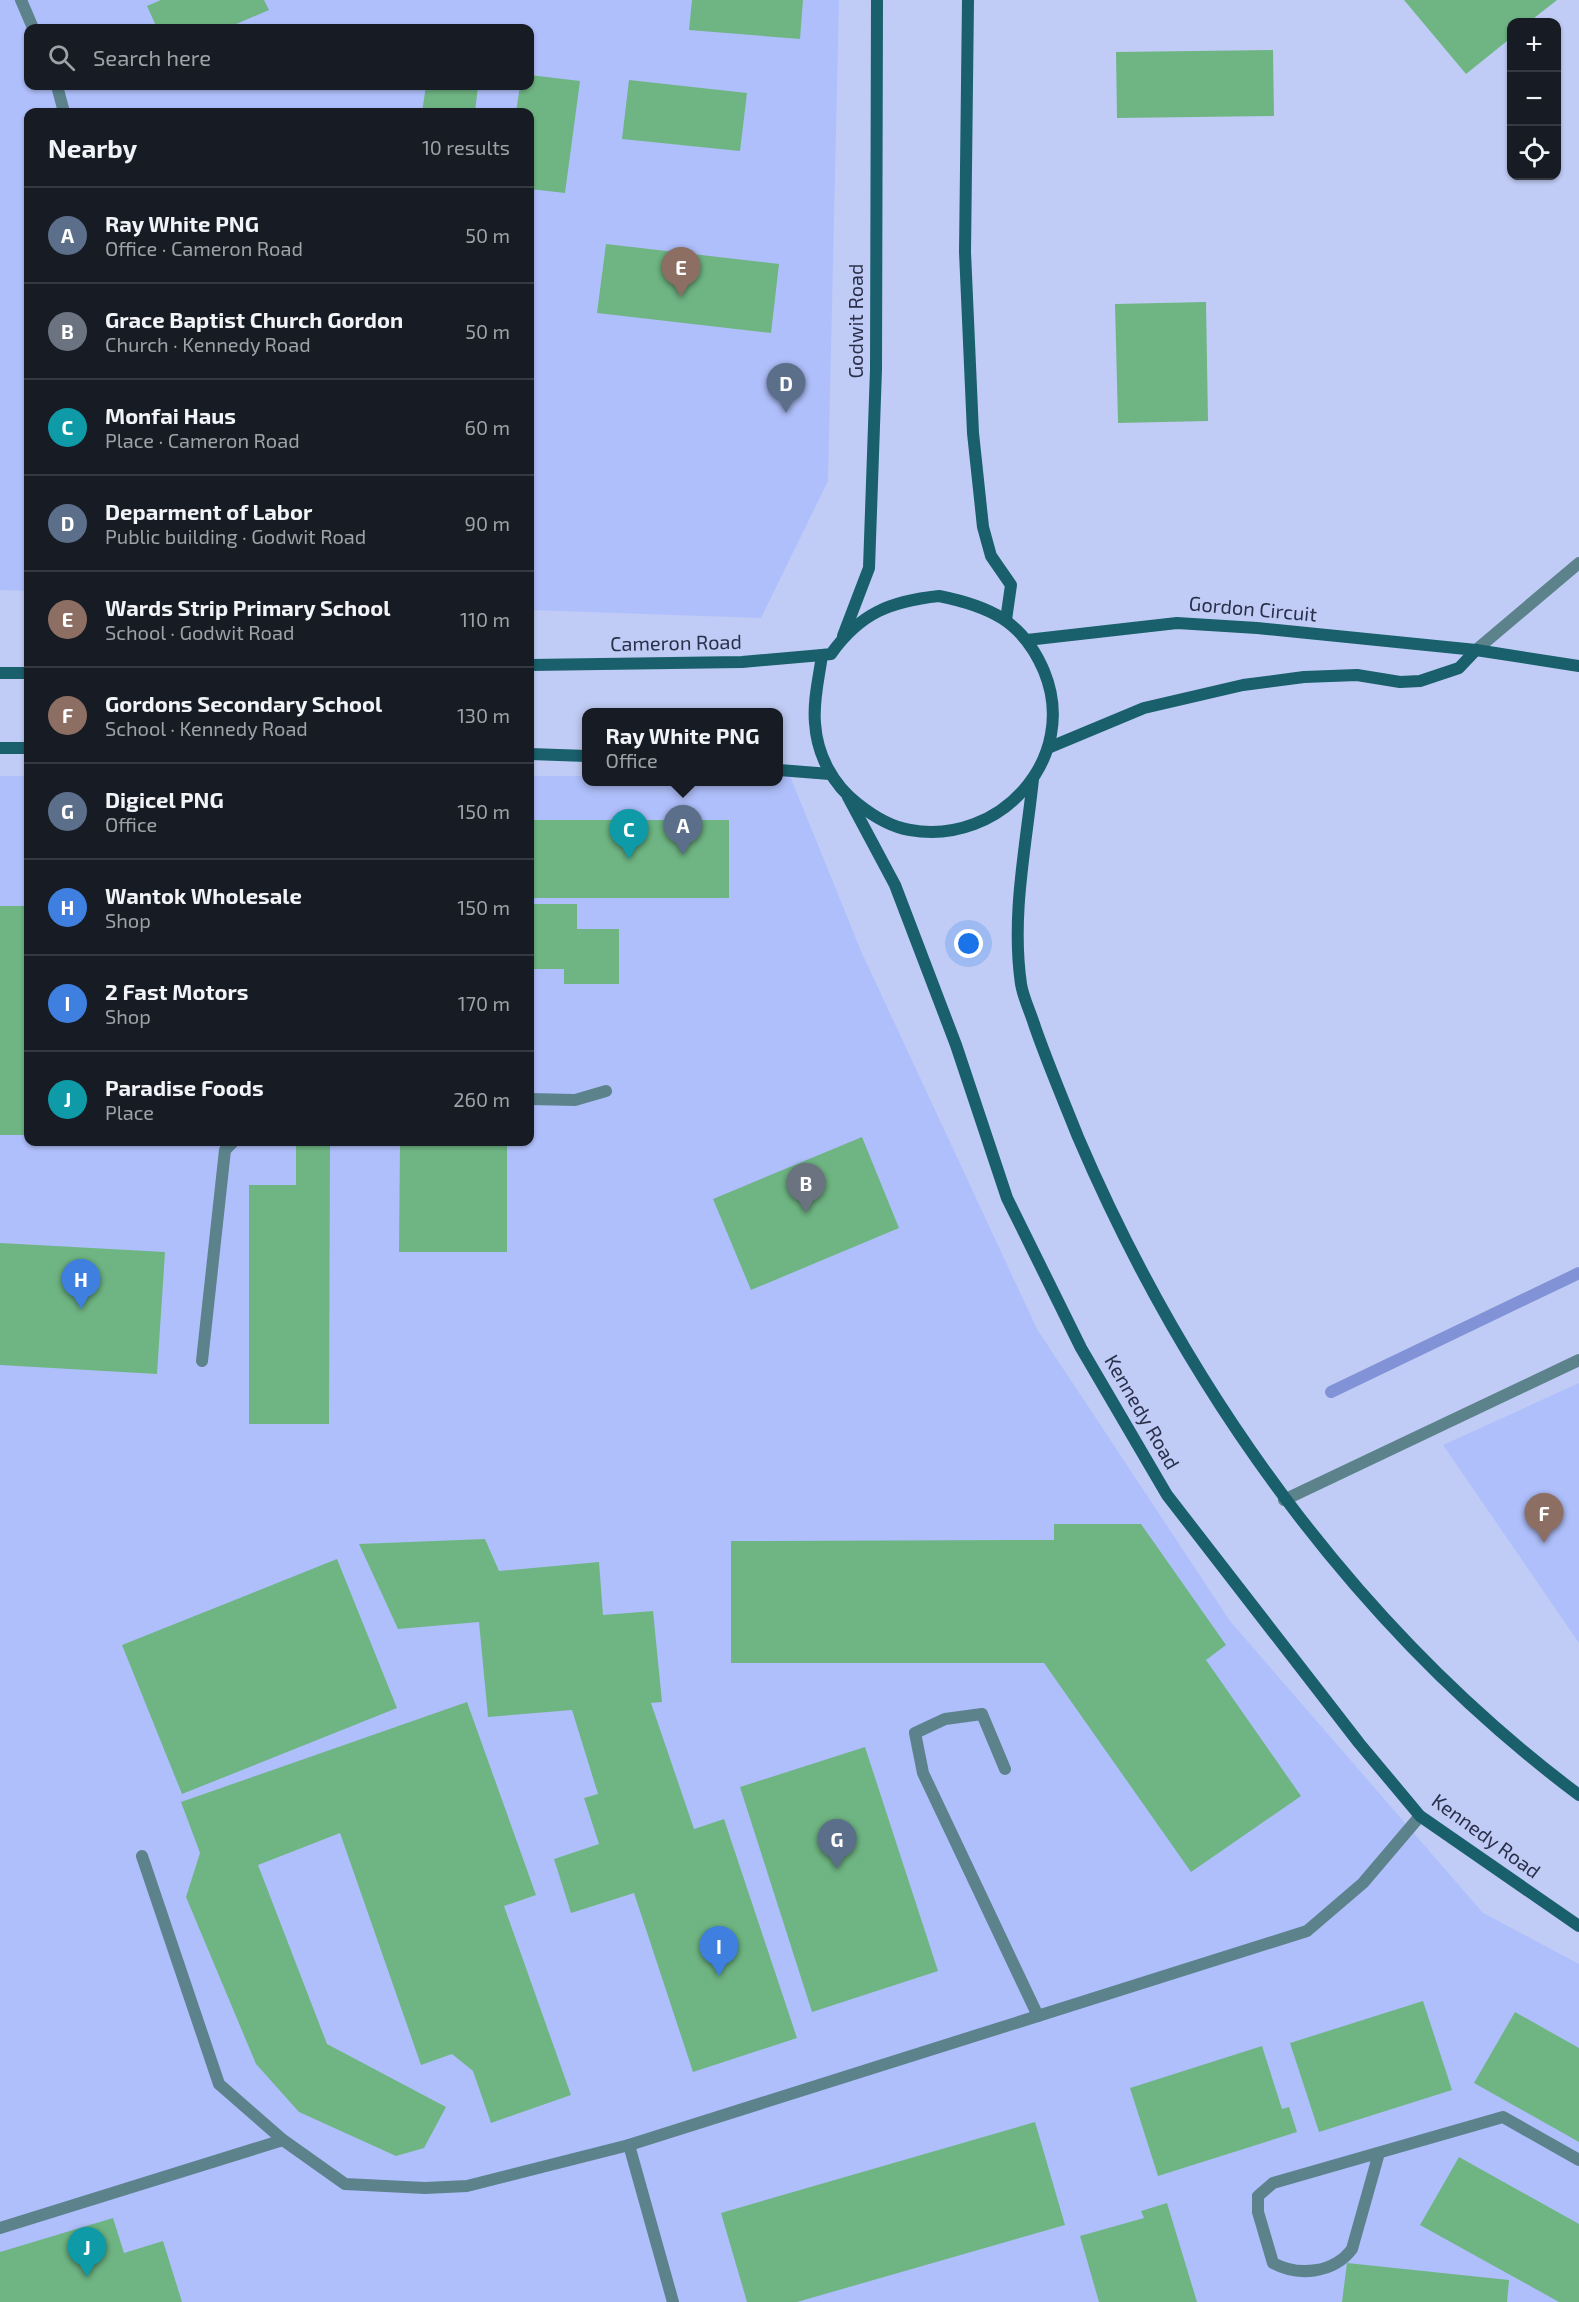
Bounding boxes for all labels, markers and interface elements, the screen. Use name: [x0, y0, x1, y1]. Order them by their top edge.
map controls: [1507, 18, 1561, 180]
button: +: [1507, 18, 1561, 72]
search box: [24, 24, 534, 90]
icon: search: [45, 41, 78, 74]
text: Search here: [93, 44, 211, 70]
button: −: [1507, 72, 1561, 126]
button: locate: [1507, 126, 1561, 180]
text: Nearby: [48, 132, 137, 163]
text: 10 results: [422, 135, 510, 159]
text: Ray White PNG: [105, 210, 259, 236]
text: A: [61, 223, 74, 247]
text: 50 m: [465, 223, 510, 247]
text: Office · Cameron Road: [105, 236, 303, 260]
pin: E: [662, 248, 700, 297]
street label: Godwit Road: [843, 264, 867, 378]
text: Grace Baptist Church Gordon: [105, 306, 403, 332]
text: B: [61, 319, 74, 343]
text: 50 m: [465, 319, 510, 343]
text: Church · Kennedy Road: [105, 332, 311, 356]
pin: D: [766, 364, 806, 413]
text: Monfai Haus: [105, 402, 236, 428]
text: C: [62, 415, 73, 439]
text: 60 m: [465, 415, 510, 439]
text: Place · Cameron Road: [105, 428, 300, 452]
text: Deparment of Labor: [105, 498, 312, 524]
text: D: [61, 511, 74, 535]
text: 90 m: [465, 511, 510, 535]
text: Public building · Godwit Road: [105, 524, 366, 548]
street label: Gordon Circuit: [1188, 590, 1319, 626]
text: Wards Strip Primary School: [105, 594, 390, 620]
text: E: [62, 607, 73, 631]
text: 110 m: [460, 607, 510, 631]
text: School · Godwit Road: [105, 620, 294, 644]
street label: Cameron Road: [610, 629, 742, 655]
text: Gordons Secondary School: [105, 690, 382, 716]
text: F: [62, 703, 73, 727]
text: 130 m: [457, 703, 510, 727]
popup: [582, 708, 783, 786]
text: School · Kennedy Road: [105, 716, 308, 740]
text: Ray White PNG: [606, 722, 759, 748]
text: Office: [606, 748, 658, 772]
text: Digicel PNG: [105, 786, 224, 812]
text: G: [61, 799, 74, 823]
text: 150 m: [457, 799, 510, 823]
pin: A: [664, 806, 702, 855]
pin: C: [610, 810, 648, 859]
text: Office: [105, 812, 157, 836]
text: Wantok Wholesale: [105, 882, 302, 908]
text: H: [61, 895, 74, 919]
text: 150 m: [457, 895, 510, 919]
text: Shop: [105, 908, 151, 932]
your location: [954, 929, 983, 958]
text: 2 Fast Motors: [105, 978, 248, 1004]
text: I: [65, 991, 70, 1015]
text: 170 m: [458, 991, 510, 1015]
text: Shop: [105, 1004, 151, 1028]
text: Paradise Foods: [105, 1074, 264, 1100]
text: J: [64, 1087, 71, 1111]
text: 260 m: [453, 1087, 510, 1111]
text: Place: [105, 1100, 154, 1124]
pin: B: [786, 1164, 826, 1213]
pin: H: [62, 1260, 100, 1309]
street label: Kennedy Road: [1100, 1350, 1185, 1473]
pin: F: [1524, 1494, 1564, 1543]
street label: Kennedy Road: [1428, 1788, 1546, 1883]
pin: G: [818, 1820, 856, 1869]
pin: I: [700, 1926, 738, 1976]
pin: J: [68, 2228, 106, 2277]

